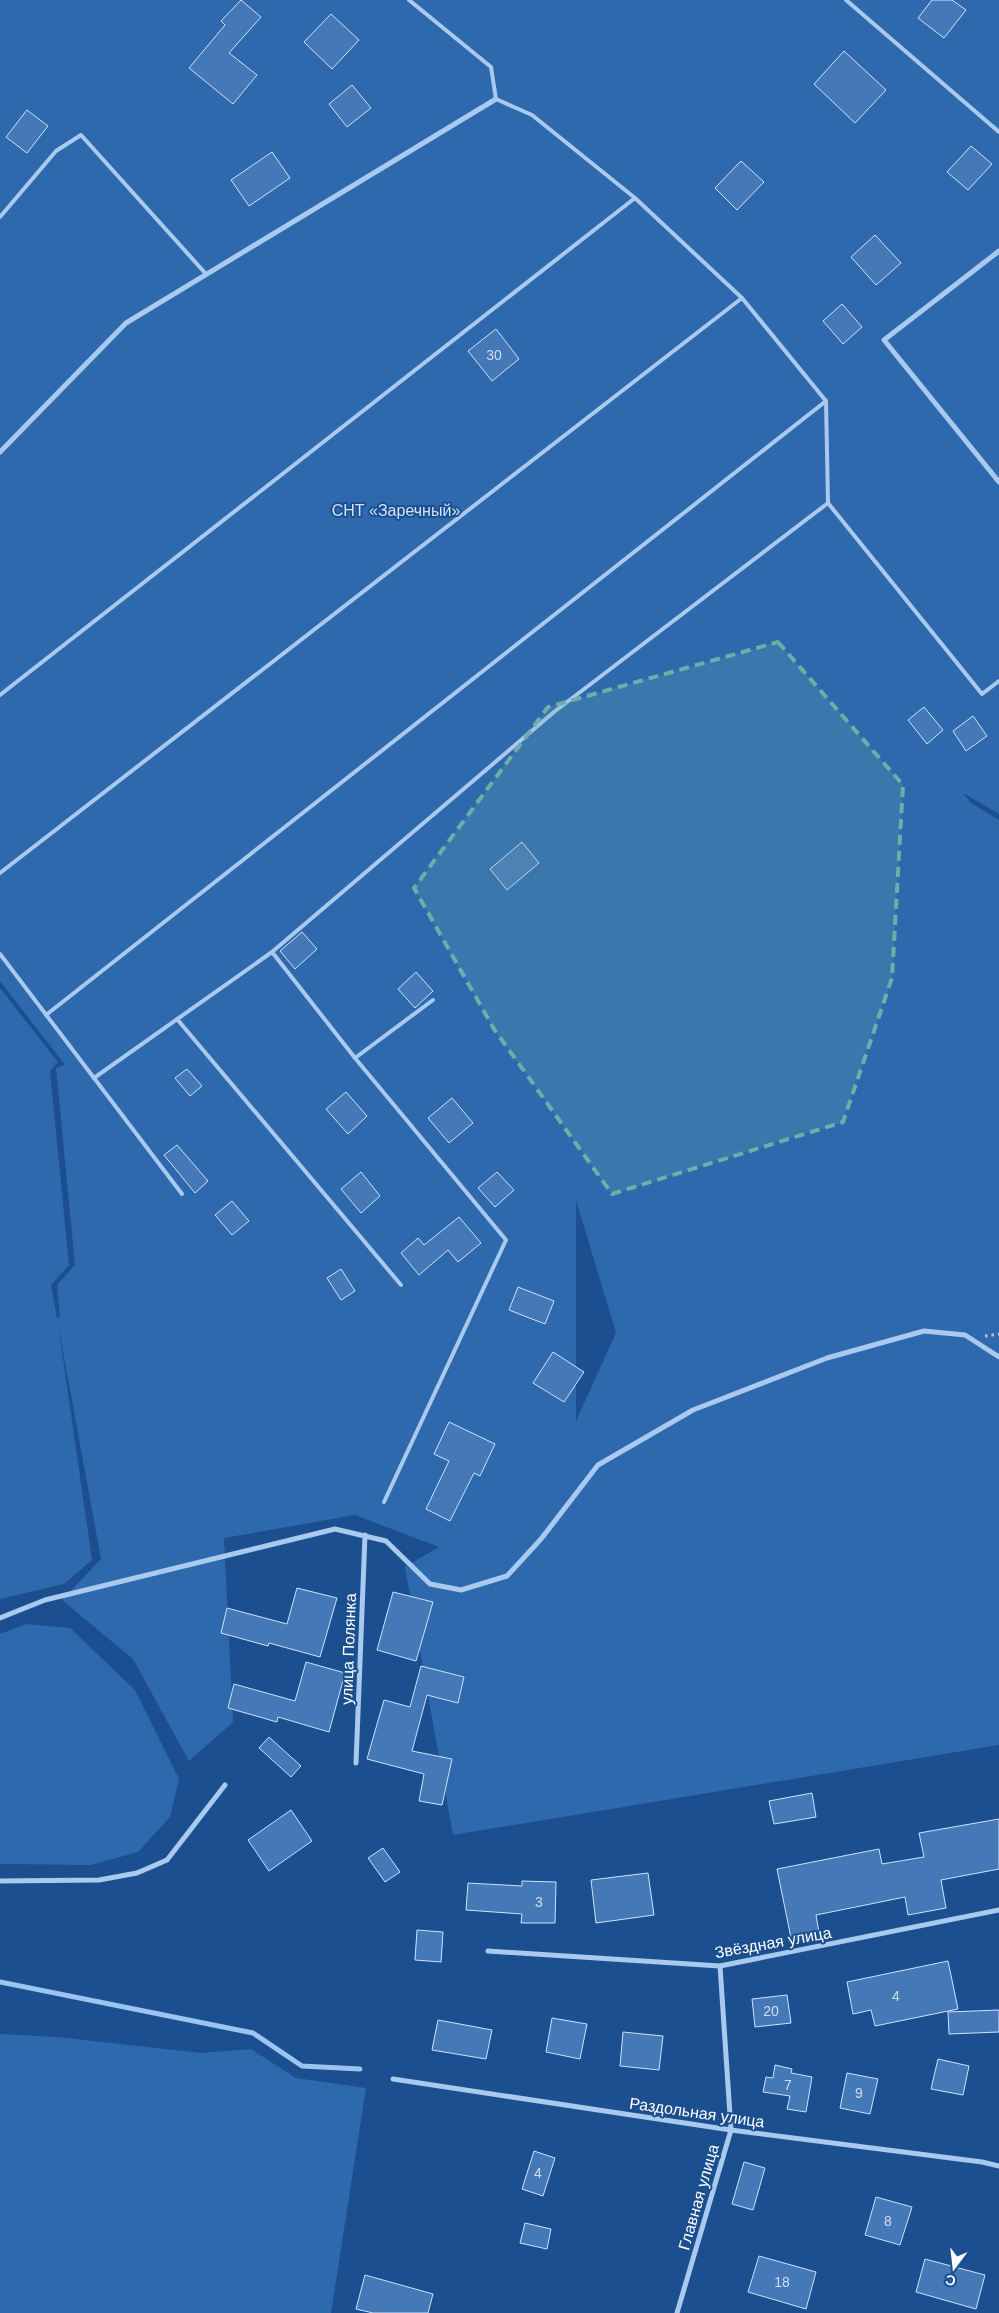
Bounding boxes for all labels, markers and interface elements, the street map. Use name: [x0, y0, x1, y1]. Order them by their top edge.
house number: 30: [486, 347, 502, 363]
park label: СНТ «Заречный»: [332, 502, 460, 519]
street label: улица Полянка: [338, 1593, 359, 1705]
house number: 3: [535, 1894, 543, 1910]
street label: Звёздная улица: [713, 1924, 833, 1961]
house number: 4: [892, 1988, 900, 2004]
house number: 20: [763, 2003, 779, 2019]
house number: 7: [784, 2077, 792, 2093]
house number: 9: [855, 2085, 863, 2101]
street label: Раздольная улица: [628, 2095, 766, 2130]
street label: Главная улица: [675, 2142, 722, 2252]
house number: 4: [534, 2165, 542, 2181]
house number: 8: [884, 2213, 892, 2229]
north arrow: [929, 2243, 979, 2293]
text: С: [944, 2272, 958, 2290]
house number: 18: [774, 2274, 790, 2290]

